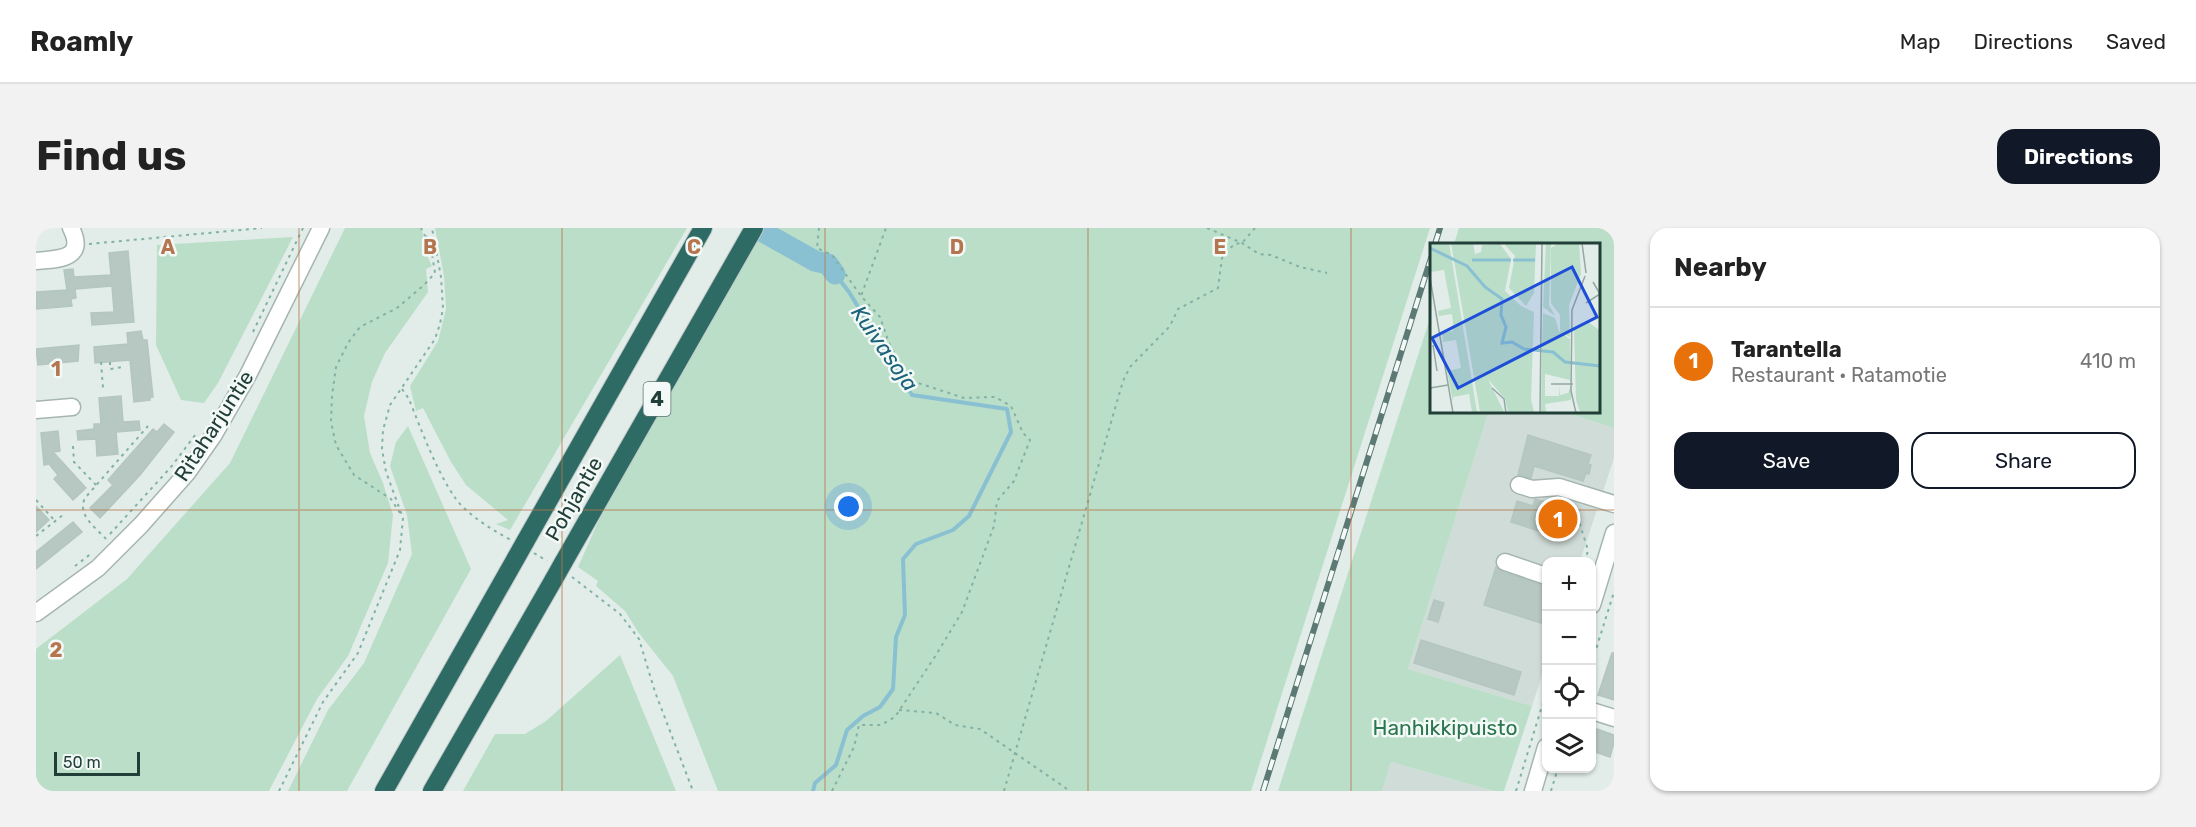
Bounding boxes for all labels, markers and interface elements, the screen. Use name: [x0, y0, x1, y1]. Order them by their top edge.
text: Roamly: [30, 25, 133, 58]
text: Map: [1900, 29, 1941, 54]
text: Directions: [1974, 29, 2073, 54]
text: Saved: [2106, 29, 2166, 54]
button: Directions: [1997, 129, 2160, 184]
text: Find us: [36, 131, 187, 181]
text: A: [161, 235, 176, 259]
text: B: [423, 235, 437, 259]
text: C: [687, 235, 701, 259]
text: D: [950, 235, 964, 259]
text: E: [1214, 235, 1226, 259]
inset map: [1430, 243, 1599, 412]
text: Nearby: [1674, 252, 1767, 283]
water label: Kuivasoja: [845, 300, 924, 396]
text: Tarantella: [1731, 336, 1842, 363]
text: 1: [1689, 349, 1698, 373]
text: 410 m: [2080, 349, 2136, 373]
text: 1: [51, 357, 61, 381]
text: Restaurant · Ratamotie: [1731, 363, 1947, 387]
street label: Ritaharjuntie: [169, 366, 259, 486]
road number: 4: [644, 382, 670, 416]
button: Save: [1674, 432, 1899, 489]
button: Share: [1911, 432, 2136, 489]
street label: Pohjantie: [540, 452, 608, 545]
your location: [834, 492, 863, 521]
pin: 1: [1538, 496, 1577, 542]
map controls: [1542, 557, 1596, 773]
button: +: [1542, 557, 1596, 611]
button: −: [1542, 611, 1596, 665]
text: 2: [50, 638, 63, 662]
button: locate: [1542, 665, 1596, 719]
park label: Hanhikkipuisto: [1372, 715, 1518, 740]
button: layers: [1542, 719, 1596, 773]
scale bar: [54, 749, 140, 776]
text: 50 m: [63, 753, 101, 772]

